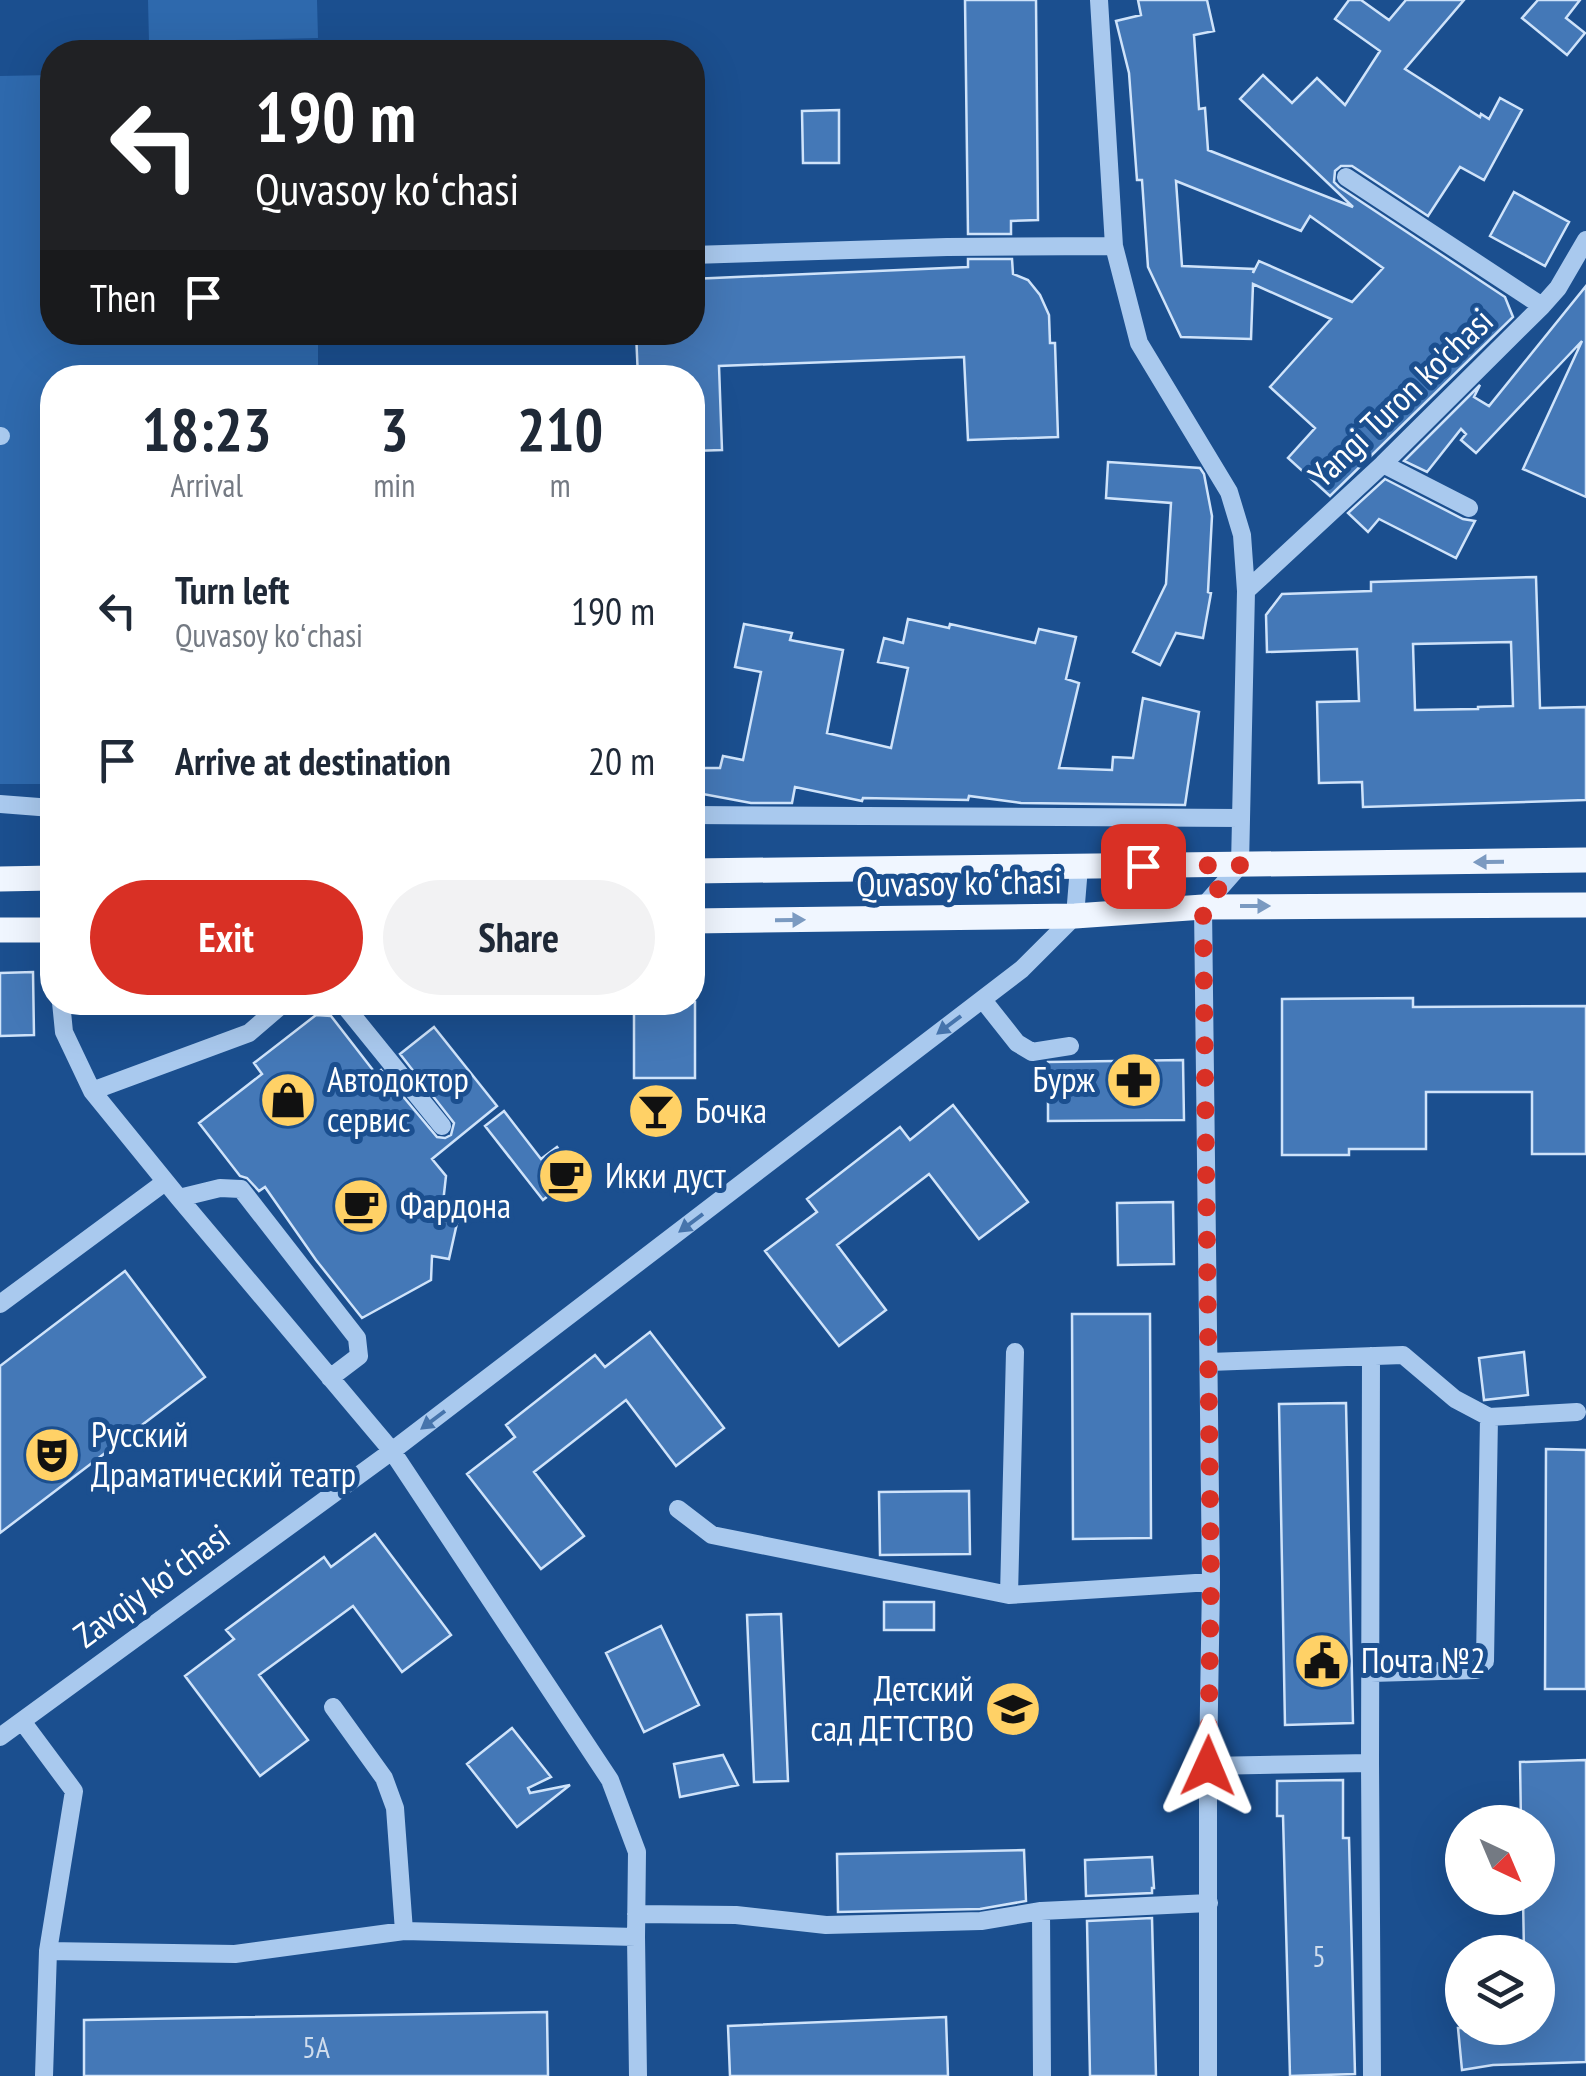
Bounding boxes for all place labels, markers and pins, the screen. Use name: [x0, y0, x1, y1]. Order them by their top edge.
pin: [1101, 824, 1186, 909]
pharmacy icon: Бурж: [1104, 1050, 1164, 1110]
place label: Автодоктор сервис: [327, 1056, 469, 1142]
place label: Бурж: [1032, 1056, 1095, 1102]
shop icon: Автодоктор сервис: [258, 1070, 318, 1130]
bar icon: Бочка: [626, 1081, 686, 1141]
place label: Бочка: [695, 1087, 767, 1133]
cafe icon: Икки дуст: [536, 1146, 596, 1206]
place label: Икки дуст: [605, 1152, 726, 1198]
cafe icon: Фардона: [331, 1176, 391, 1236]
place label: Фардона: [400, 1182, 511, 1228]
place label: Русский Драматический театр: [91, 1411, 356, 1497]
theatre icon: Русский Драматический театр: [22, 1425, 82, 1485]
public building icon: Почта №2: [1292, 1631, 1352, 1691]
place label: Почта №2: [1361, 1637, 1486, 1683]
place label: Детский сад ДЕТСТВО: [811, 1665, 974, 1751]
school or university icon: Детский сад ДЕТСТВО: [983, 1679, 1043, 1739]

